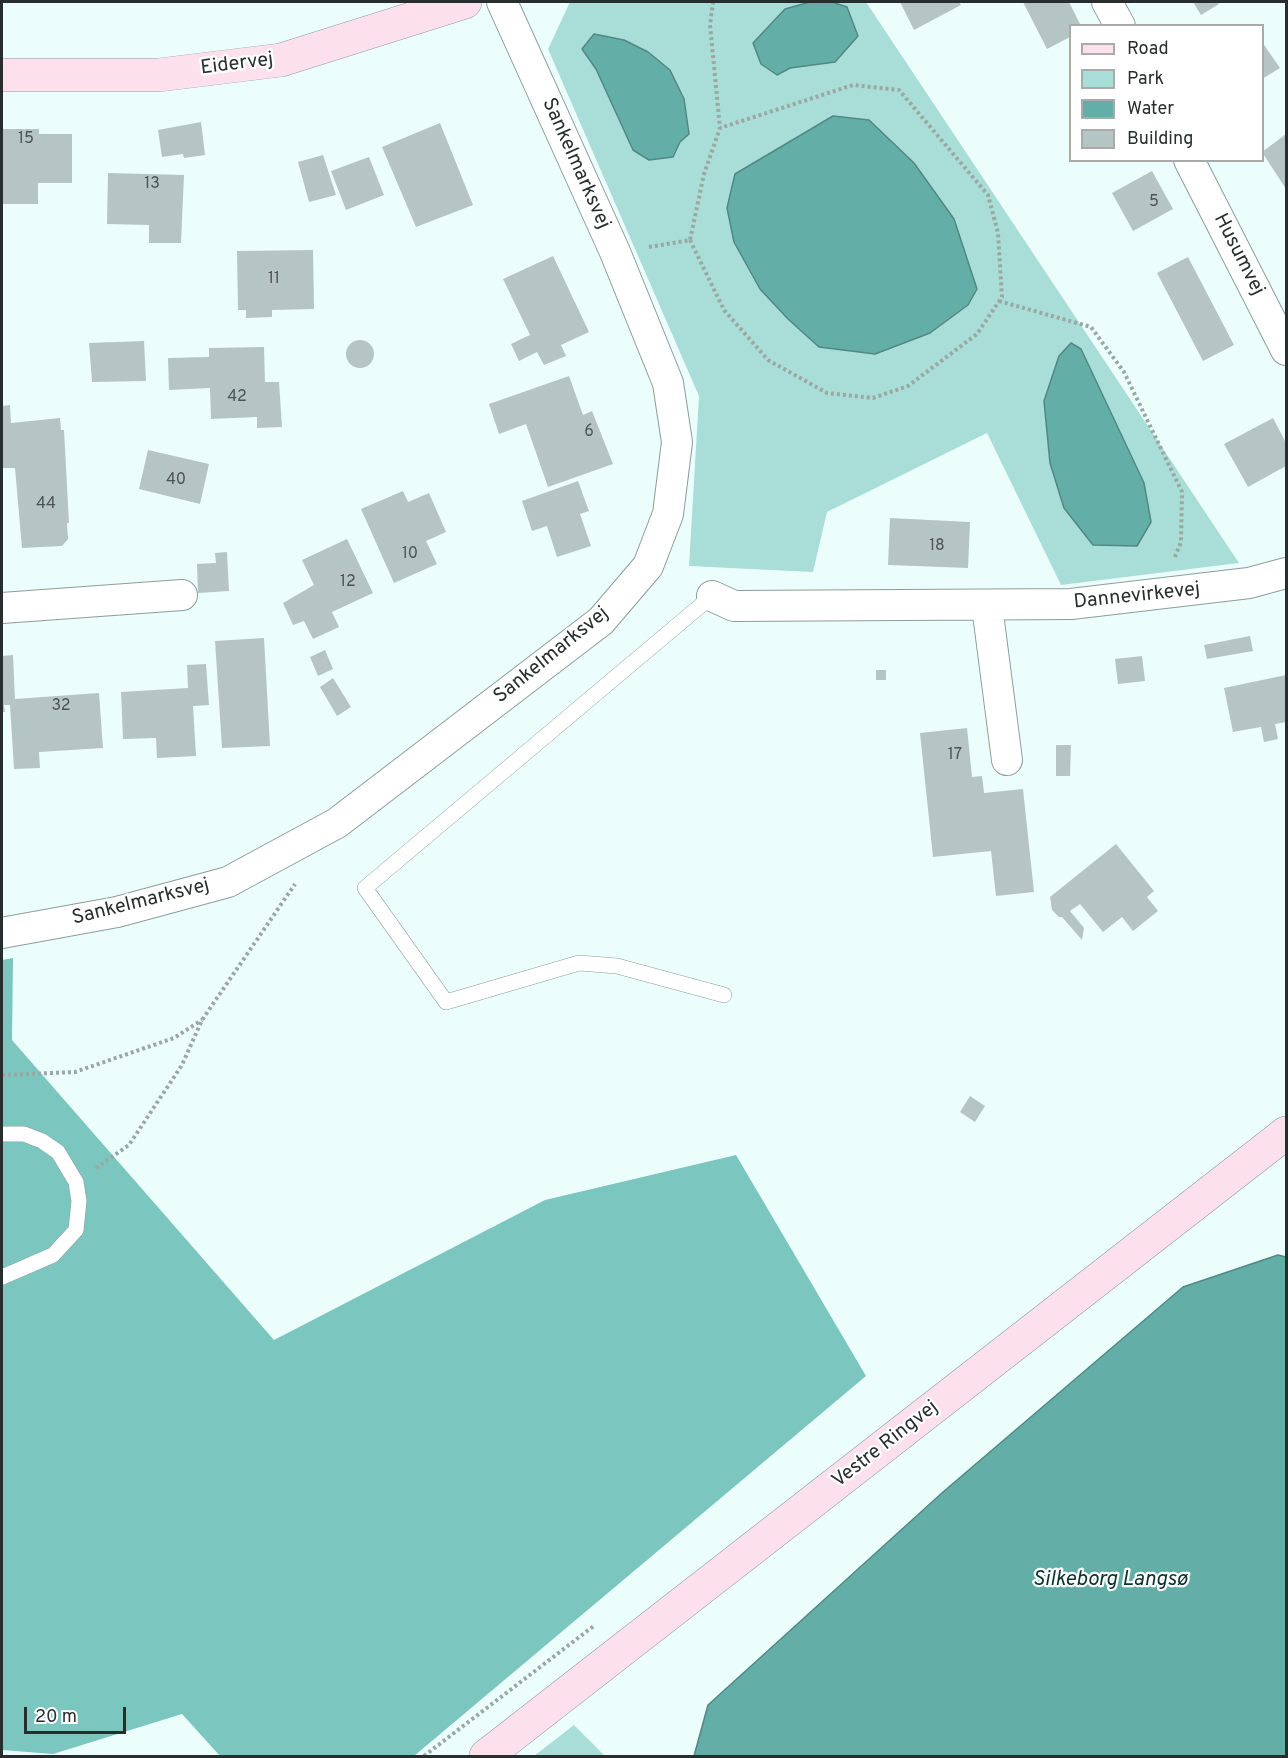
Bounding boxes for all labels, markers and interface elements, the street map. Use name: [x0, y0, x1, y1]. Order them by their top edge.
legend: [1069, 24, 1264, 162]
text: Road: [1127, 38, 1169, 61]
street label: Eidervej: [199, 49, 275, 81]
text: Park: [1127, 68, 1164, 91]
street label: Sankelmarksvej: [535, 95, 615, 233]
text: Water: [1127, 98, 1174, 121]
text: Building: [1127, 128, 1193, 151]
house number: 15: [18, 130, 34, 150]
house number: 13: [144, 175, 160, 195]
house number: 5: [1149, 193, 1159, 213]
street label: Husumvej: [1207, 210, 1269, 300]
house number: 11: [268, 270, 280, 290]
house number: 42: [227, 388, 247, 408]
house number: 6: [584, 423, 594, 443]
house number: 40: [166, 471, 186, 491]
house number: 44: [36, 495, 56, 515]
house number: 18: [929, 537, 945, 557]
house number: 10: [402, 545, 418, 565]
house number: 12: [340, 573, 356, 593]
street label: Dannevirkevej: [1073, 578, 1201, 616]
street label: Sankelmarksvej: [490, 602, 614, 710]
house number: 32: [51, 697, 71, 717]
house number: 17: [948, 746, 962, 766]
street label: Sankelmarksvej: [70, 874, 212, 932]
street label: Vestre Ringvej: [828, 1396, 944, 1494]
water label: Silkeborg Langsø: [1033, 1568, 1187, 1594]
scale bar: [27, 1695, 129, 1733]
text: 20 m: [35, 1706, 77, 1729]

